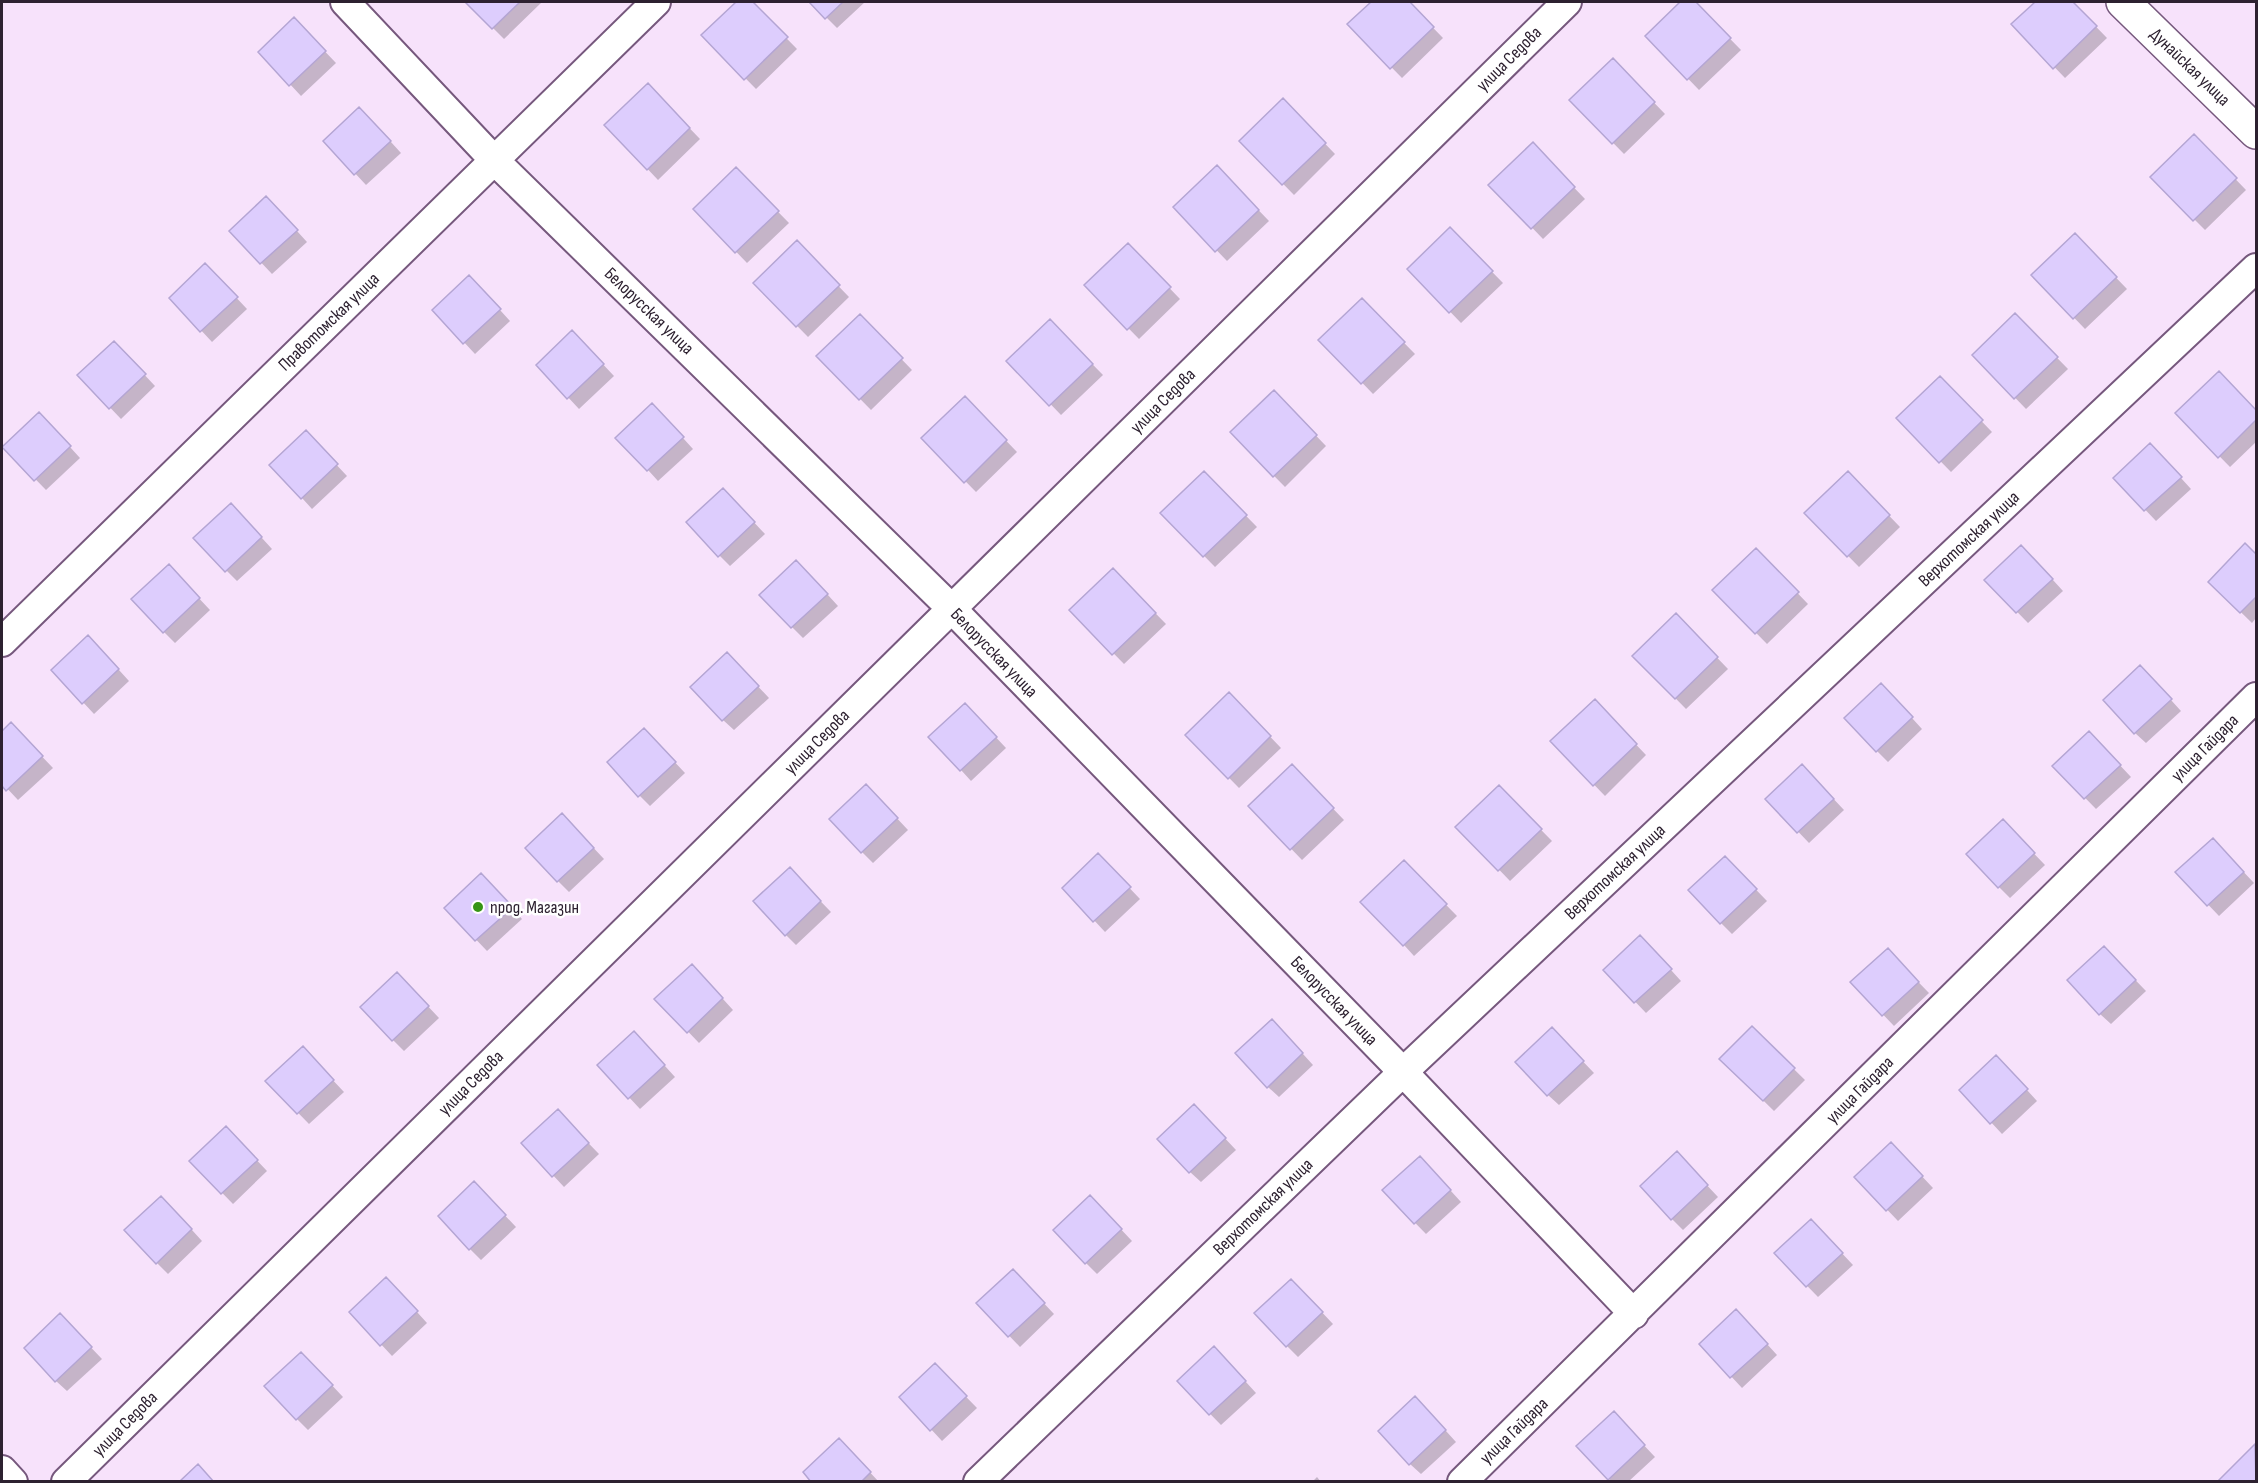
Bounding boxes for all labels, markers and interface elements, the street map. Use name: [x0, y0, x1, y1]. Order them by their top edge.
street label: улица Седова: [1472, 22, 1546, 96]
street label: Дунайская улица: [2146, 24, 2234, 110]
street label: Белорусская улица: [600, 263, 698, 359]
street label: Правотомская улица: [274, 269, 384, 375]
street label: улица Седова: [1126, 364, 1200, 438]
street label: Верхотомская улица: [1914, 487, 2024, 591]
street label: Белорусская улица: [946, 604, 1042, 702]
street label: улица Седова: [780, 705, 854, 779]
street label: улица Гайдара: [2167, 710, 2243, 786]
street label: Верхотомская улица: [1560, 820, 1670, 924]
place label: прод. Магазин: [490, 897, 579, 918]
marker: прод. Магазин: [471, 900, 485, 914]
street label: Белорусская улица: [1286, 952, 1382, 1050]
street label: улица Седова: [434, 1046, 508, 1120]
street label: улица Гайдара: [1822, 1052, 1898, 1128]
street label: Верхотомская улица: [1209, 1154, 1317, 1260]
street label: улица Седова: [88, 1387, 162, 1461]
street label: улица Гайдара: [1476, 1393, 1552, 1469]

